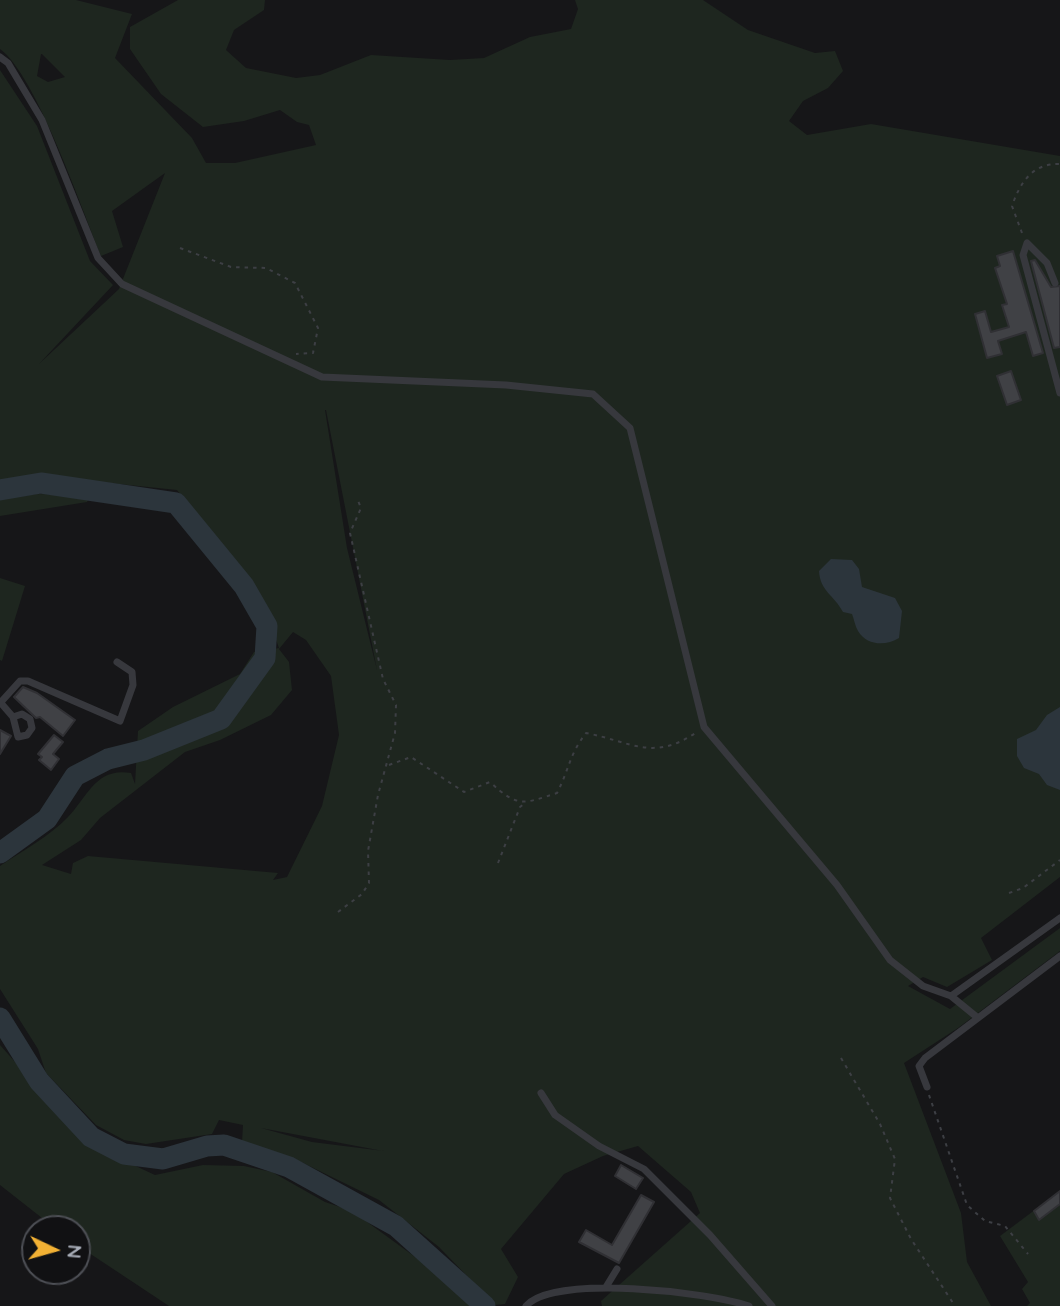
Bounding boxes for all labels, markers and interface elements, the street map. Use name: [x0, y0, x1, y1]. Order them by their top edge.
north arrow: [21, 1215, 91, 1285]
text: N: [62, 1244, 87, 1260]

